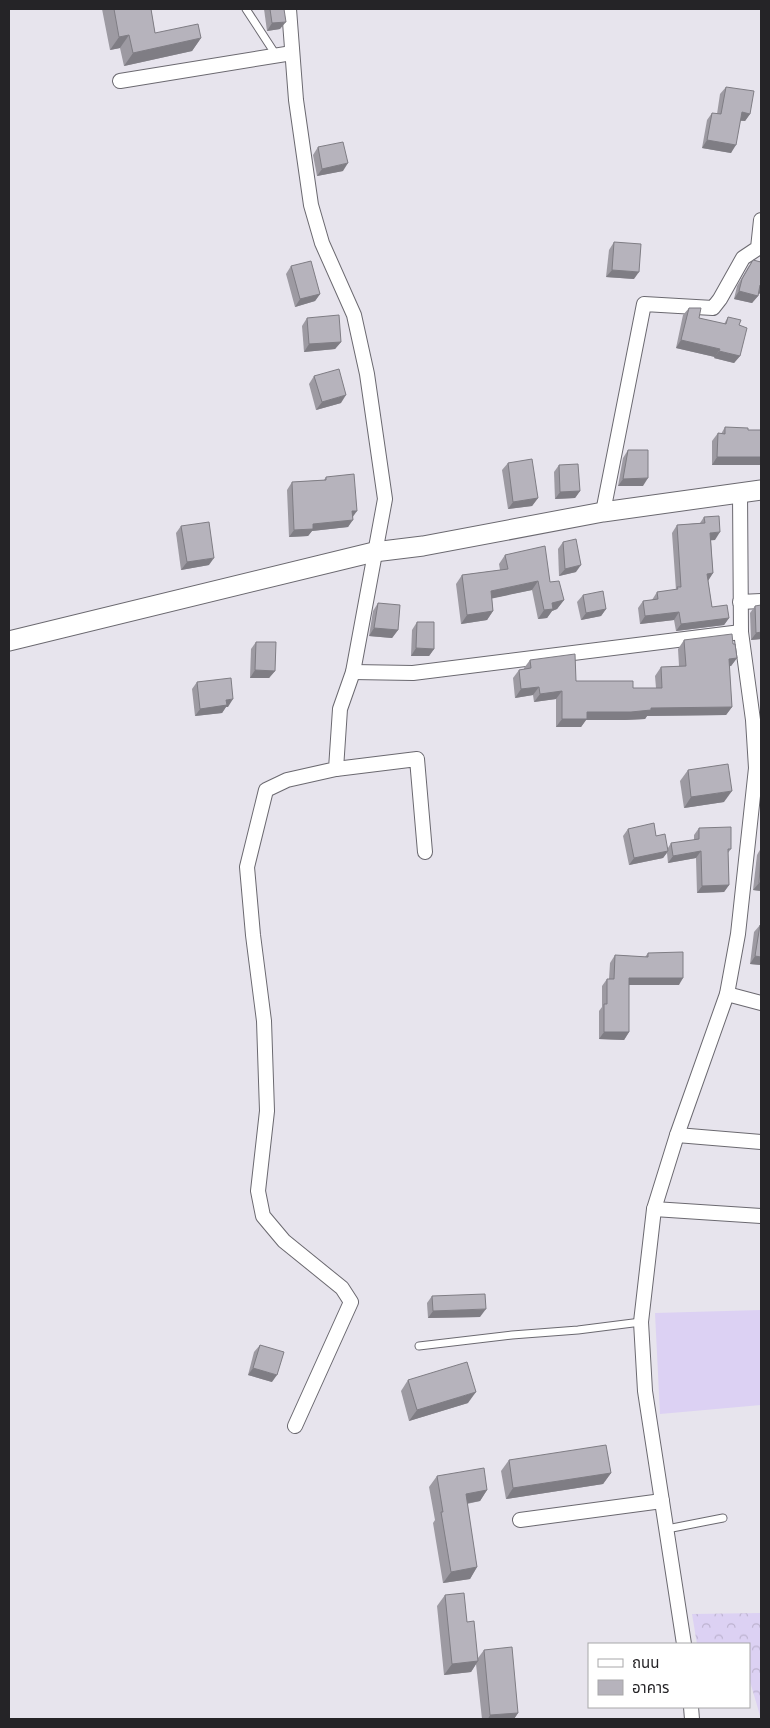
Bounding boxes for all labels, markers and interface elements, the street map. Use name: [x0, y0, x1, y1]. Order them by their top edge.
legend: [588, 1643, 750, 1708]
text: ถนน: [632, 1652, 659, 1672]
text: อาคาร: [632, 1677, 669, 1697]

